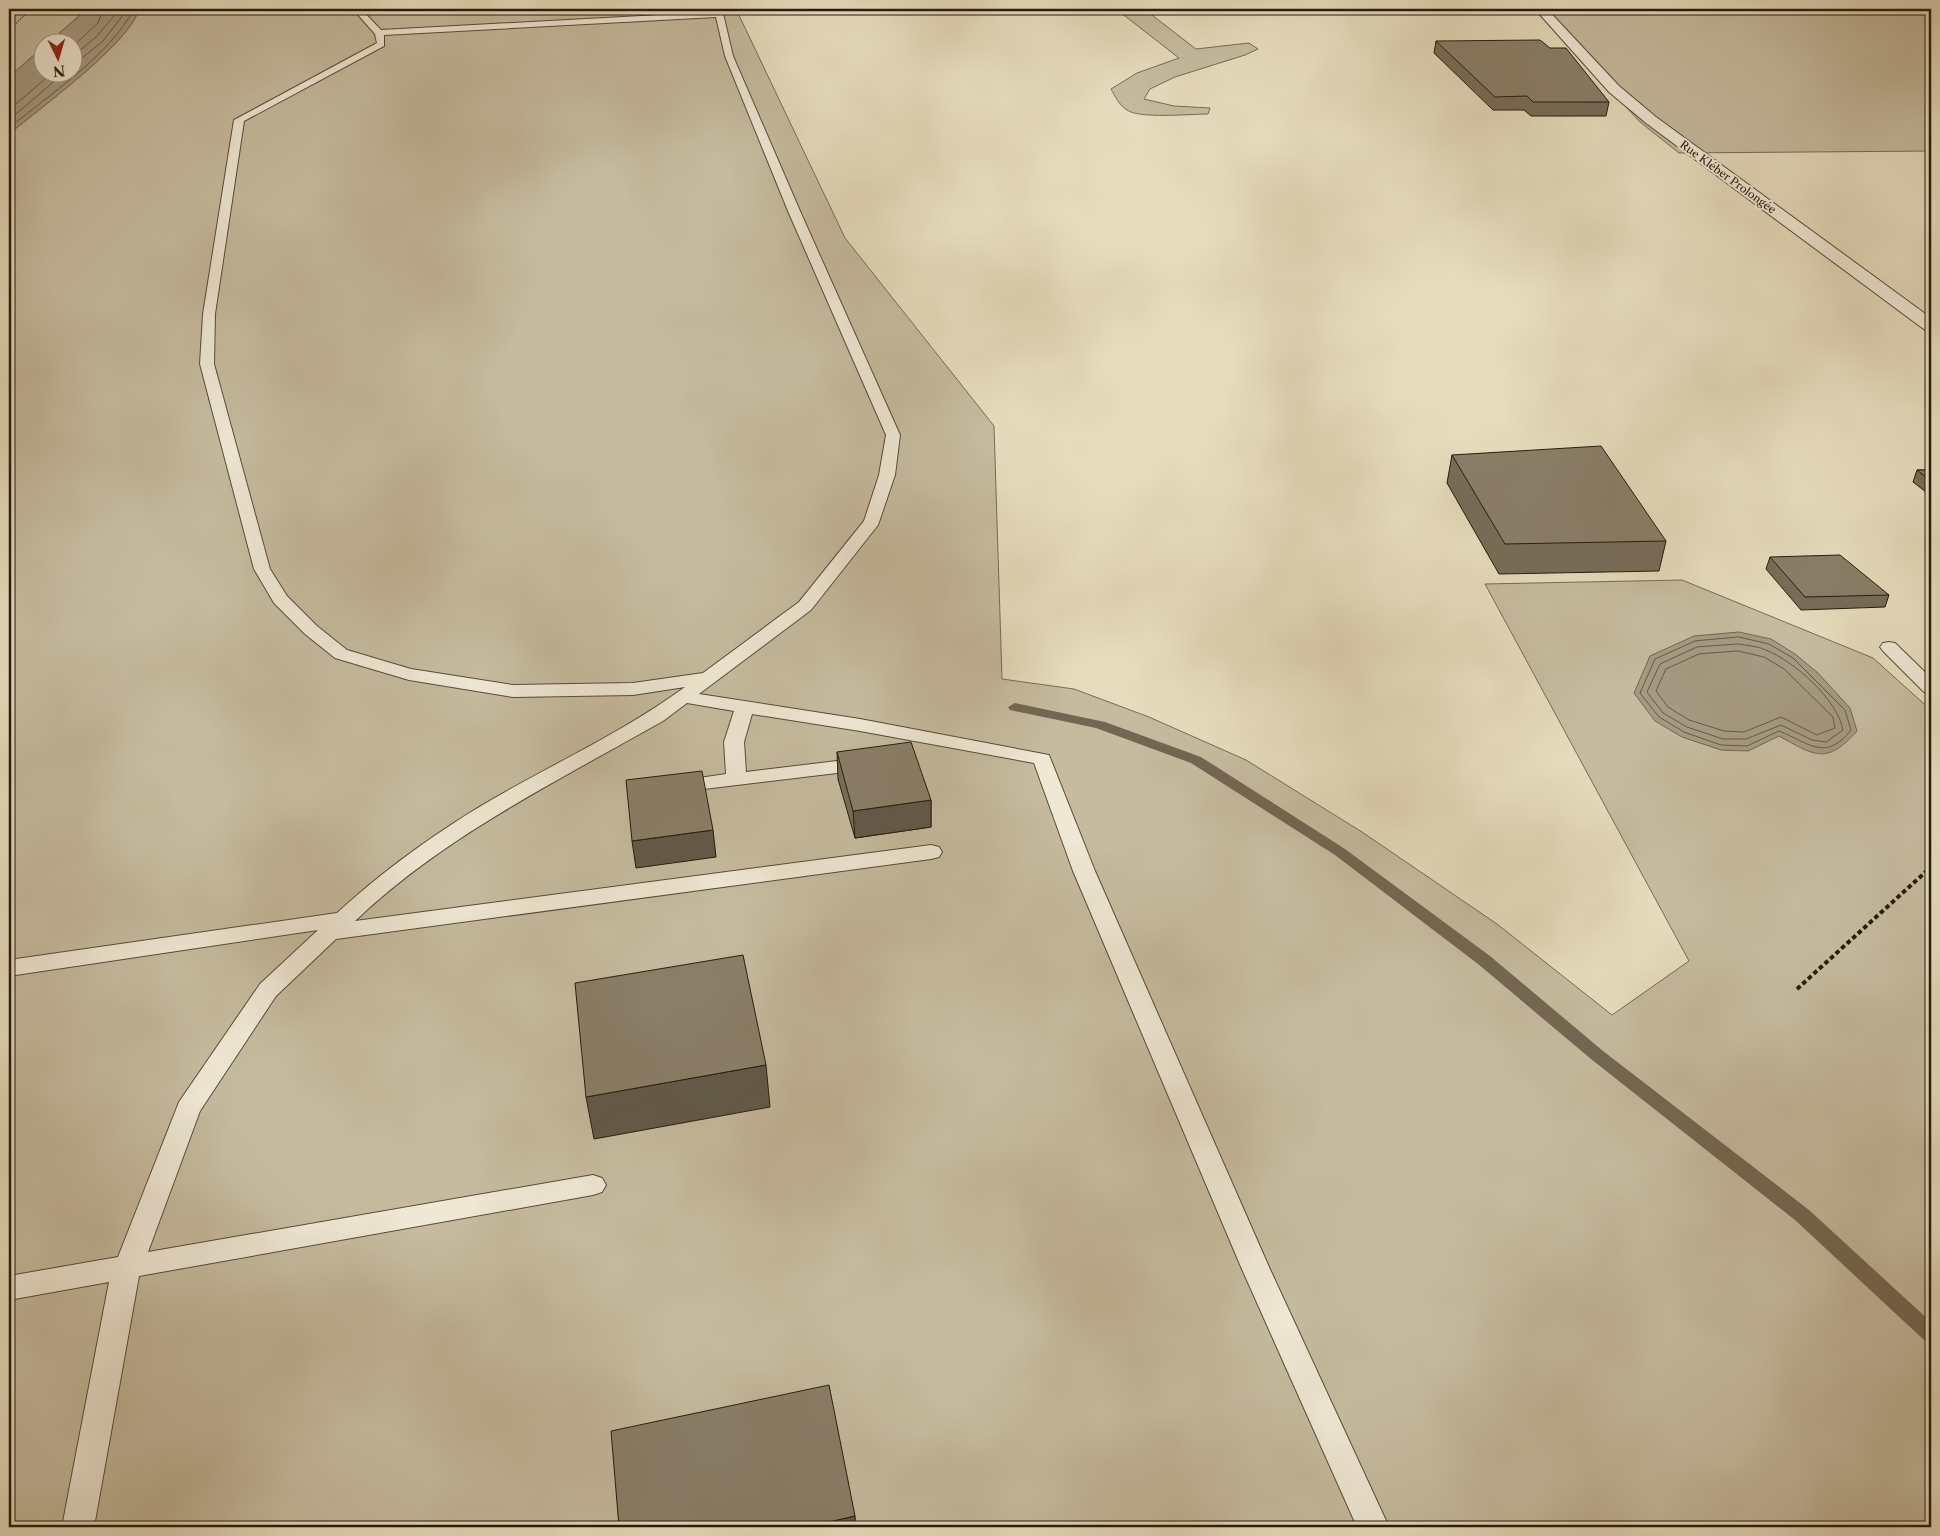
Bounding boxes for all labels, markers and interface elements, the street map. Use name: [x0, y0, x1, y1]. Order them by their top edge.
north arrow: [32, 32, 82, 82]
text: N: [52, 61, 66, 80]
street label: Rue Kléber Prolongée: [1677, 137, 1779, 217]

